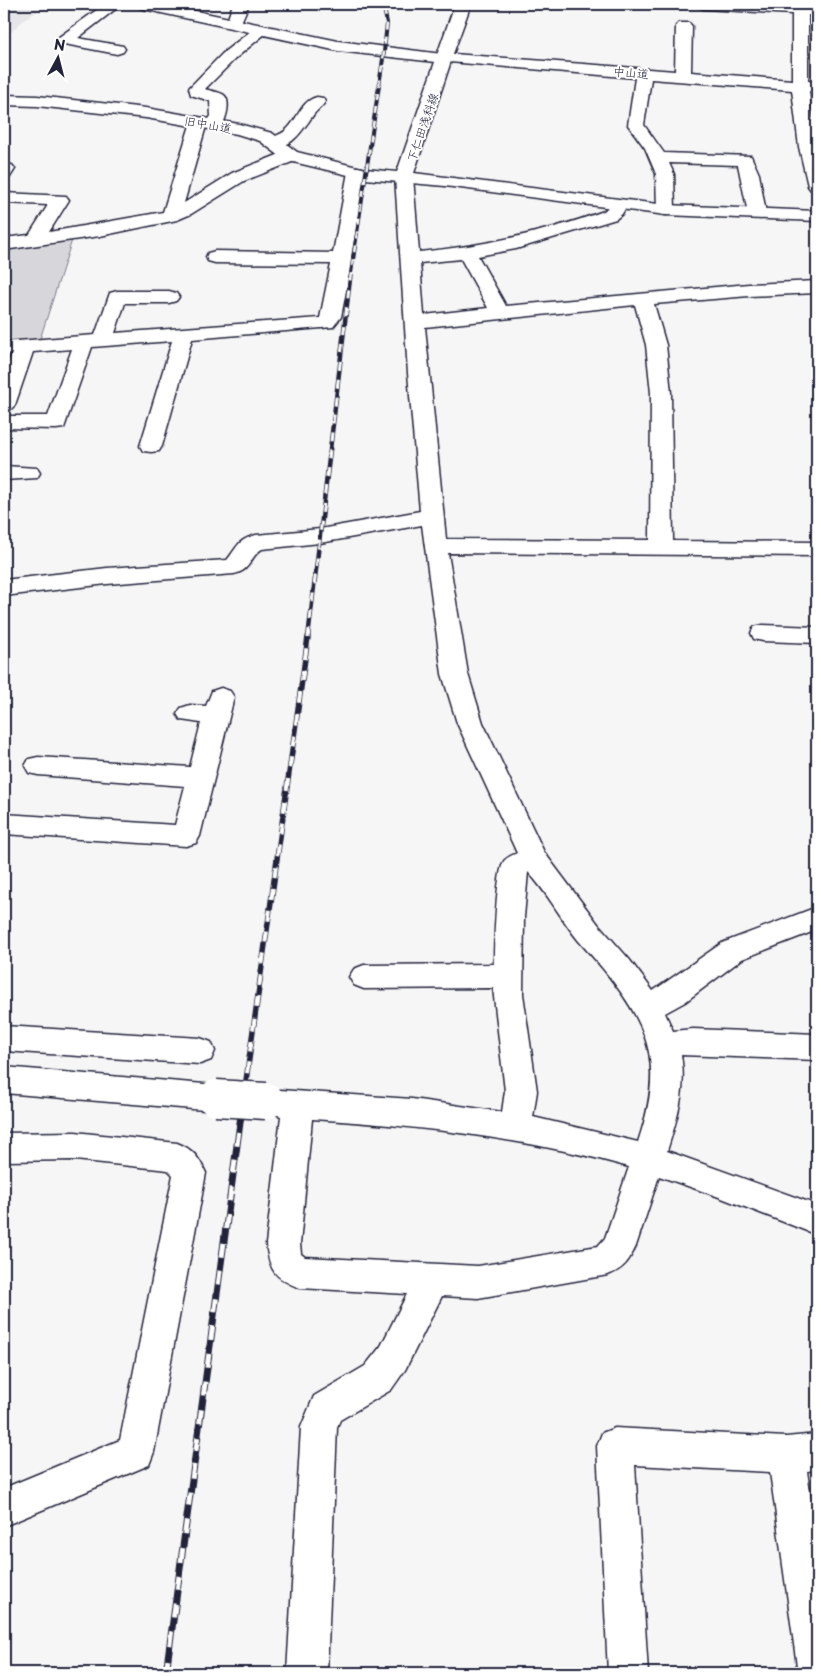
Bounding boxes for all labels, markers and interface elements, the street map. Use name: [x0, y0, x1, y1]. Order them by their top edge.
north arrow: [32, 32, 82, 82]
text: N: [53, 34, 66, 56]
street label: 中山道: [612, 61, 650, 83]
street label: 下仁田浅科線: [402, 90, 442, 164]
street label: 旧中山道: [183, 111, 233, 137]

